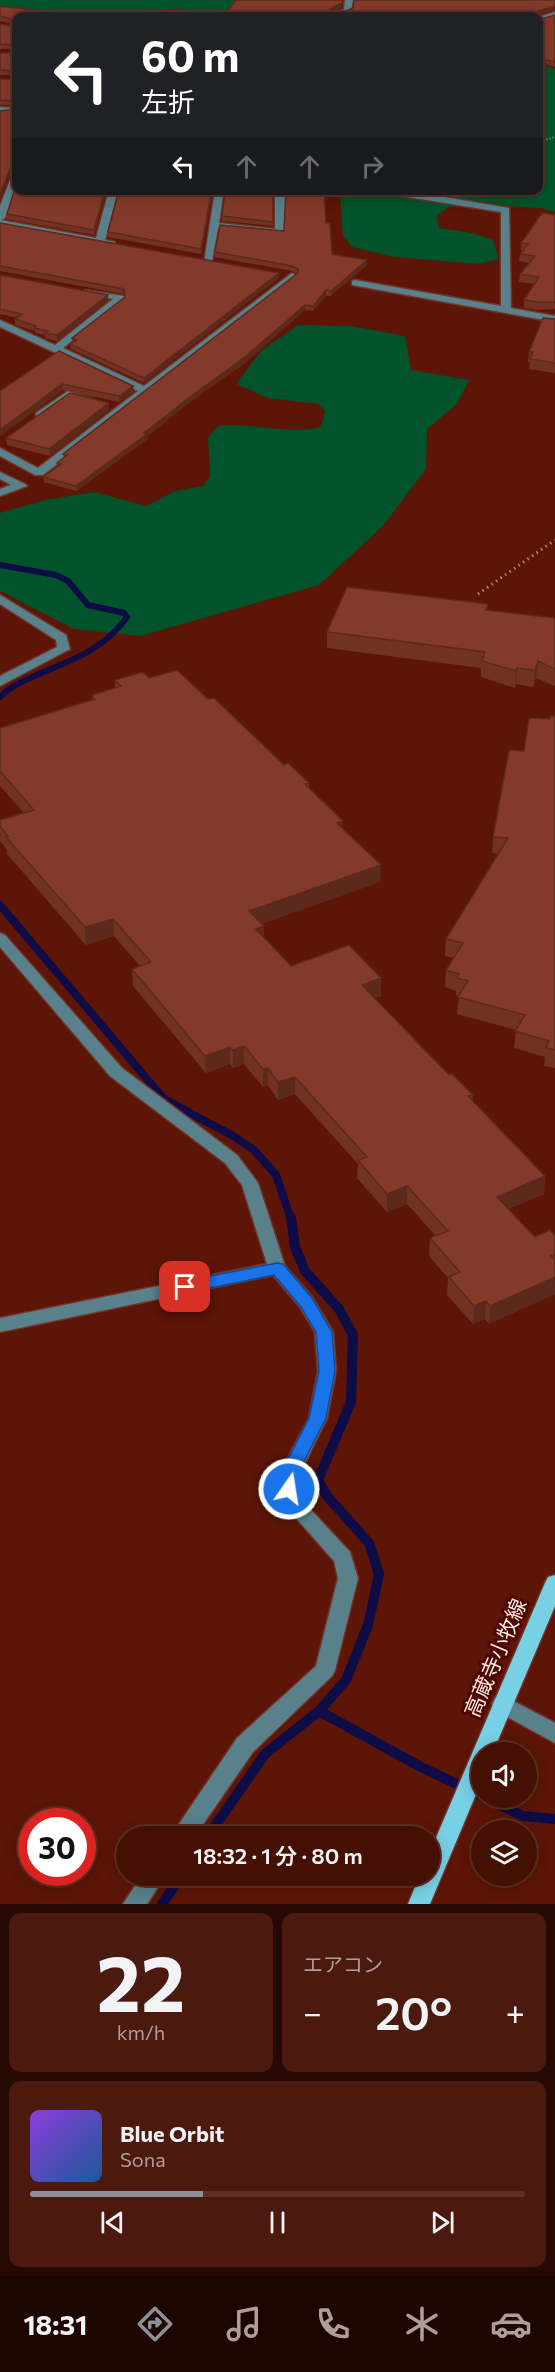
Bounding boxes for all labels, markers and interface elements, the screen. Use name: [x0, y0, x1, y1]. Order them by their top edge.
text: 60 m: [141, 29, 240, 81]
icon: left: [42, 36, 120, 114]
text: 左折: [141, 85, 195, 118]
icon: left: [167, 150, 200, 183]
icon: ahead: [230, 150, 263, 183]
icon: ahead: [293, 150, 326, 183]
icon: right: [356, 150, 389, 183]
pin: [159, 1261, 210, 1312]
icon: arrive: [168, 1270, 201, 1303]
position arrow: [257, 1457, 321, 1521]
street label: 高蔵寺小牧線: [458, 1595, 531, 1720]
map controls: [471, 1742, 537, 1886]
button: sound: [471, 1742, 537, 1808]
speed limit sign: 30: [18, 1808, 96, 1886]
button: layers: [471, 1820, 537, 1886]
text: 18:32 · 1 分 · 80 m: [193, 1842, 363, 1869]
text: 22: [97, 1933, 185, 2028]
text: エアコン: [303, 1952, 383, 1976]
text: 20°: [375, 1984, 452, 2039]
text: −: [303, 1991, 322, 2032]
text: +: [506, 1991, 525, 2032]
text: km/h: [117, 2020, 165, 2044]
text: Blue Orbit: [120, 2120, 224, 2147]
text: Sona: [120, 2147, 166, 2171]
icon: previous: [96, 2206, 129, 2239]
icon: pause: [261, 2206, 294, 2239]
icon: next: [426, 2206, 459, 2239]
icon: directions: [134, 2303, 176, 2345]
icon: music: [223, 2303, 265, 2345]
icon: phone: [312, 2303, 354, 2345]
icon: climate: [401, 2303, 443, 2345]
icon: car: [490, 2303, 532, 2345]
text: 18:31: [23, 2308, 87, 2341]

